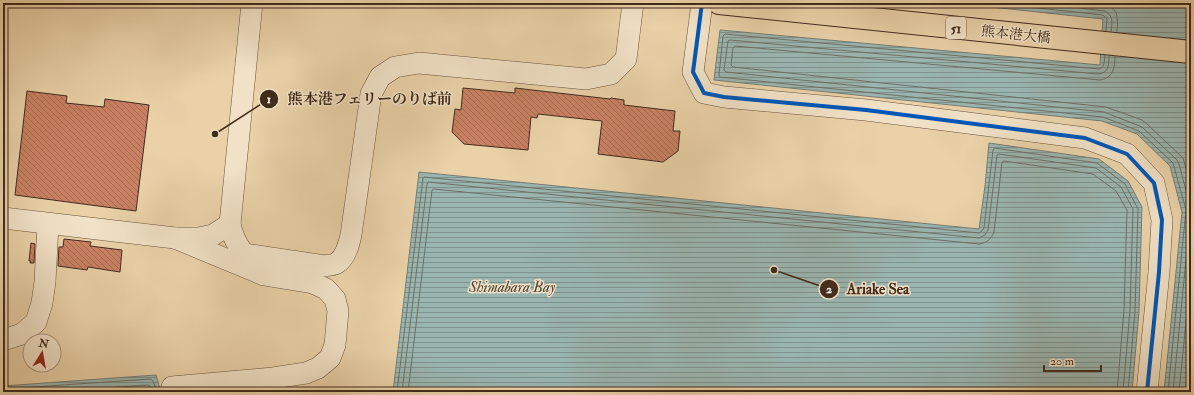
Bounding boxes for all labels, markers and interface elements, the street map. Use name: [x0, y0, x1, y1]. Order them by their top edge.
road number: 51: [946, 17, 966, 39]
street label: 熊本港大橋: [980, 22, 1052, 47]
callout: 熊本港フェリーのりば前: [259, 85, 460, 112]
text: 熊本港フェリーのりば前: [288, 90, 452, 109]
text: 1: [267, 92, 271, 107]
callout: Ariake Sea: [819, 275, 918, 302]
water label: Shimabara Bay: [468, 278, 556, 297]
text: Ariake Sea: [846, 280, 910, 299]
text: 2: [826, 282, 832, 297]
north arrow: [22, 333, 62, 373]
text: N: [37, 336, 51, 351]
scale bar: [1044, 347, 1101, 373]
text: 20 m: [1050, 354, 1075, 369]

